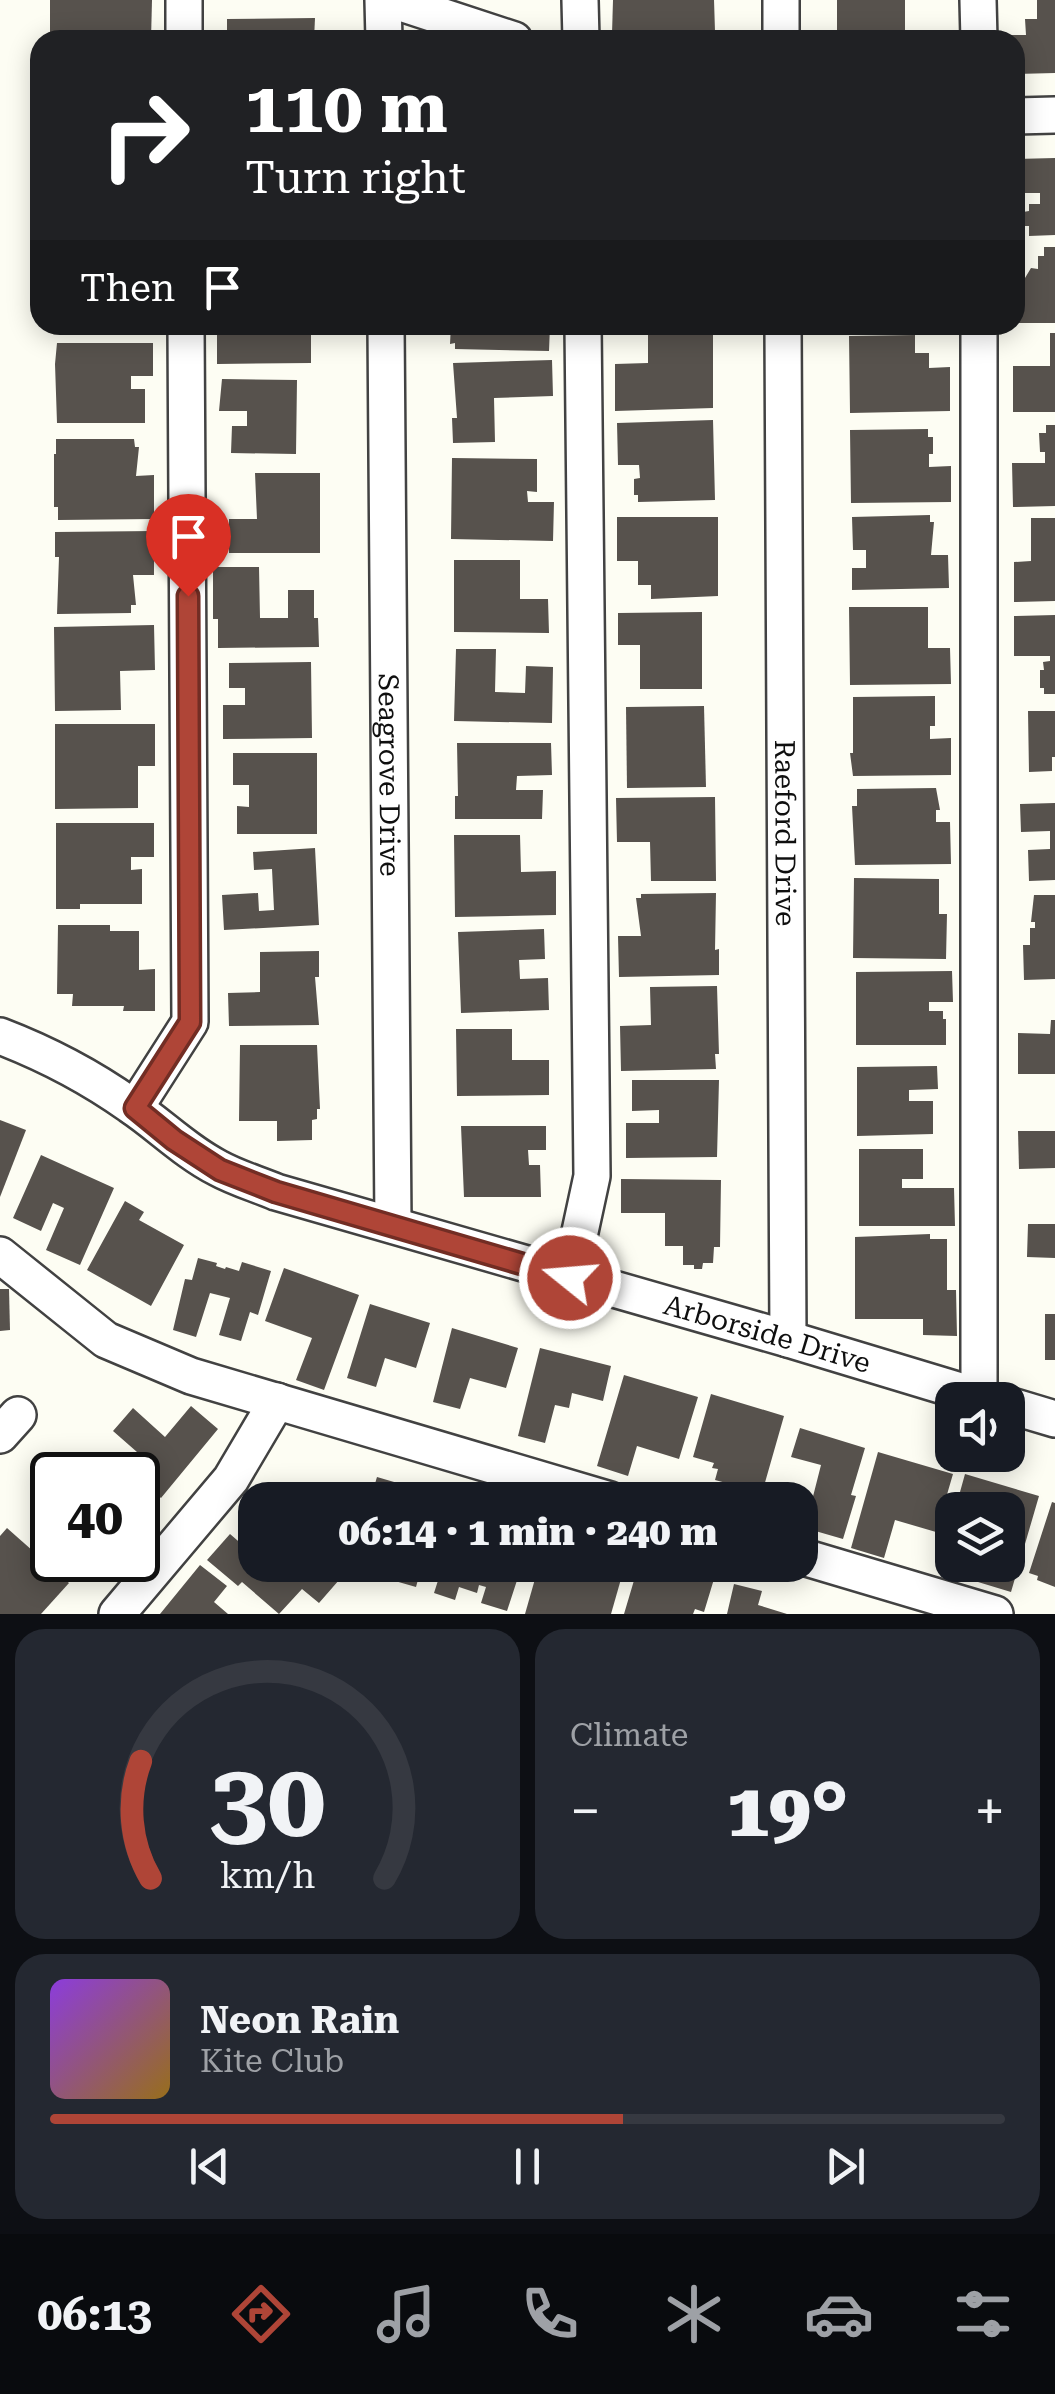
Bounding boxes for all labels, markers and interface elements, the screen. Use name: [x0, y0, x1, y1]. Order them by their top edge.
text: 110 m: [245, 67, 448, 149]
icon: right: [80, 70, 210, 200]
text: Turn right: [245, 151, 466, 204]
icon: arrive: [195, 260, 250, 315]
text: Then: [80, 266, 175, 310]
pin: [146, 494, 231, 597]
icon: arrive: [161, 509, 216, 564]
street label: Seagrove Drive: [372, 673, 406, 877]
street label: Raeford Drive: [768, 740, 802, 926]
position arrow: [518, 1226, 622, 1330]
street label: Arborside Drive: [660, 1288, 874, 1380]
map controls: [935, 1382, 1025, 1582]
button: sound: [935, 1382, 1025, 1472]
speed limit sign: 40: [30, 1452, 160, 1582]
button: layers: [935, 1492, 1025, 1582]
text: 06:14 · 1 min · 240 m: [338, 1510, 718, 1554]
text: Climate: [570, 1716, 688, 1754]
text: 30: [209, 1740, 326, 1861]
text: 19°: [727, 1766, 848, 1854]
text: −: [570, 1779, 601, 1843]
text: +: [974, 1779, 1005, 1843]
text: km/h: [220, 1855, 315, 1897]
text: Neon Rain: [200, 1998, 399, 2042]
text: Kite Club: [200, 2042, 344, 2080]
icon: previous: [182, 2139, 237, 2194]
icon: pause: [500, 2139, 555, 2194]
icon: next: [818, 2139, 873, 2194]
icon: directions: [226, 2279, 296, 2349]
icon: music: [371, 2279, 441, 2349]
icon: phone: [515, 2279, 585, 2349]
icon: climate: [659, 2279, 729, 2349]
icon: car: [804, 2279, 874, 2349]
icon: filters: [948, 2279, 1018, 2349]
text: 06:13: [37, 2288, 152, 2341]

